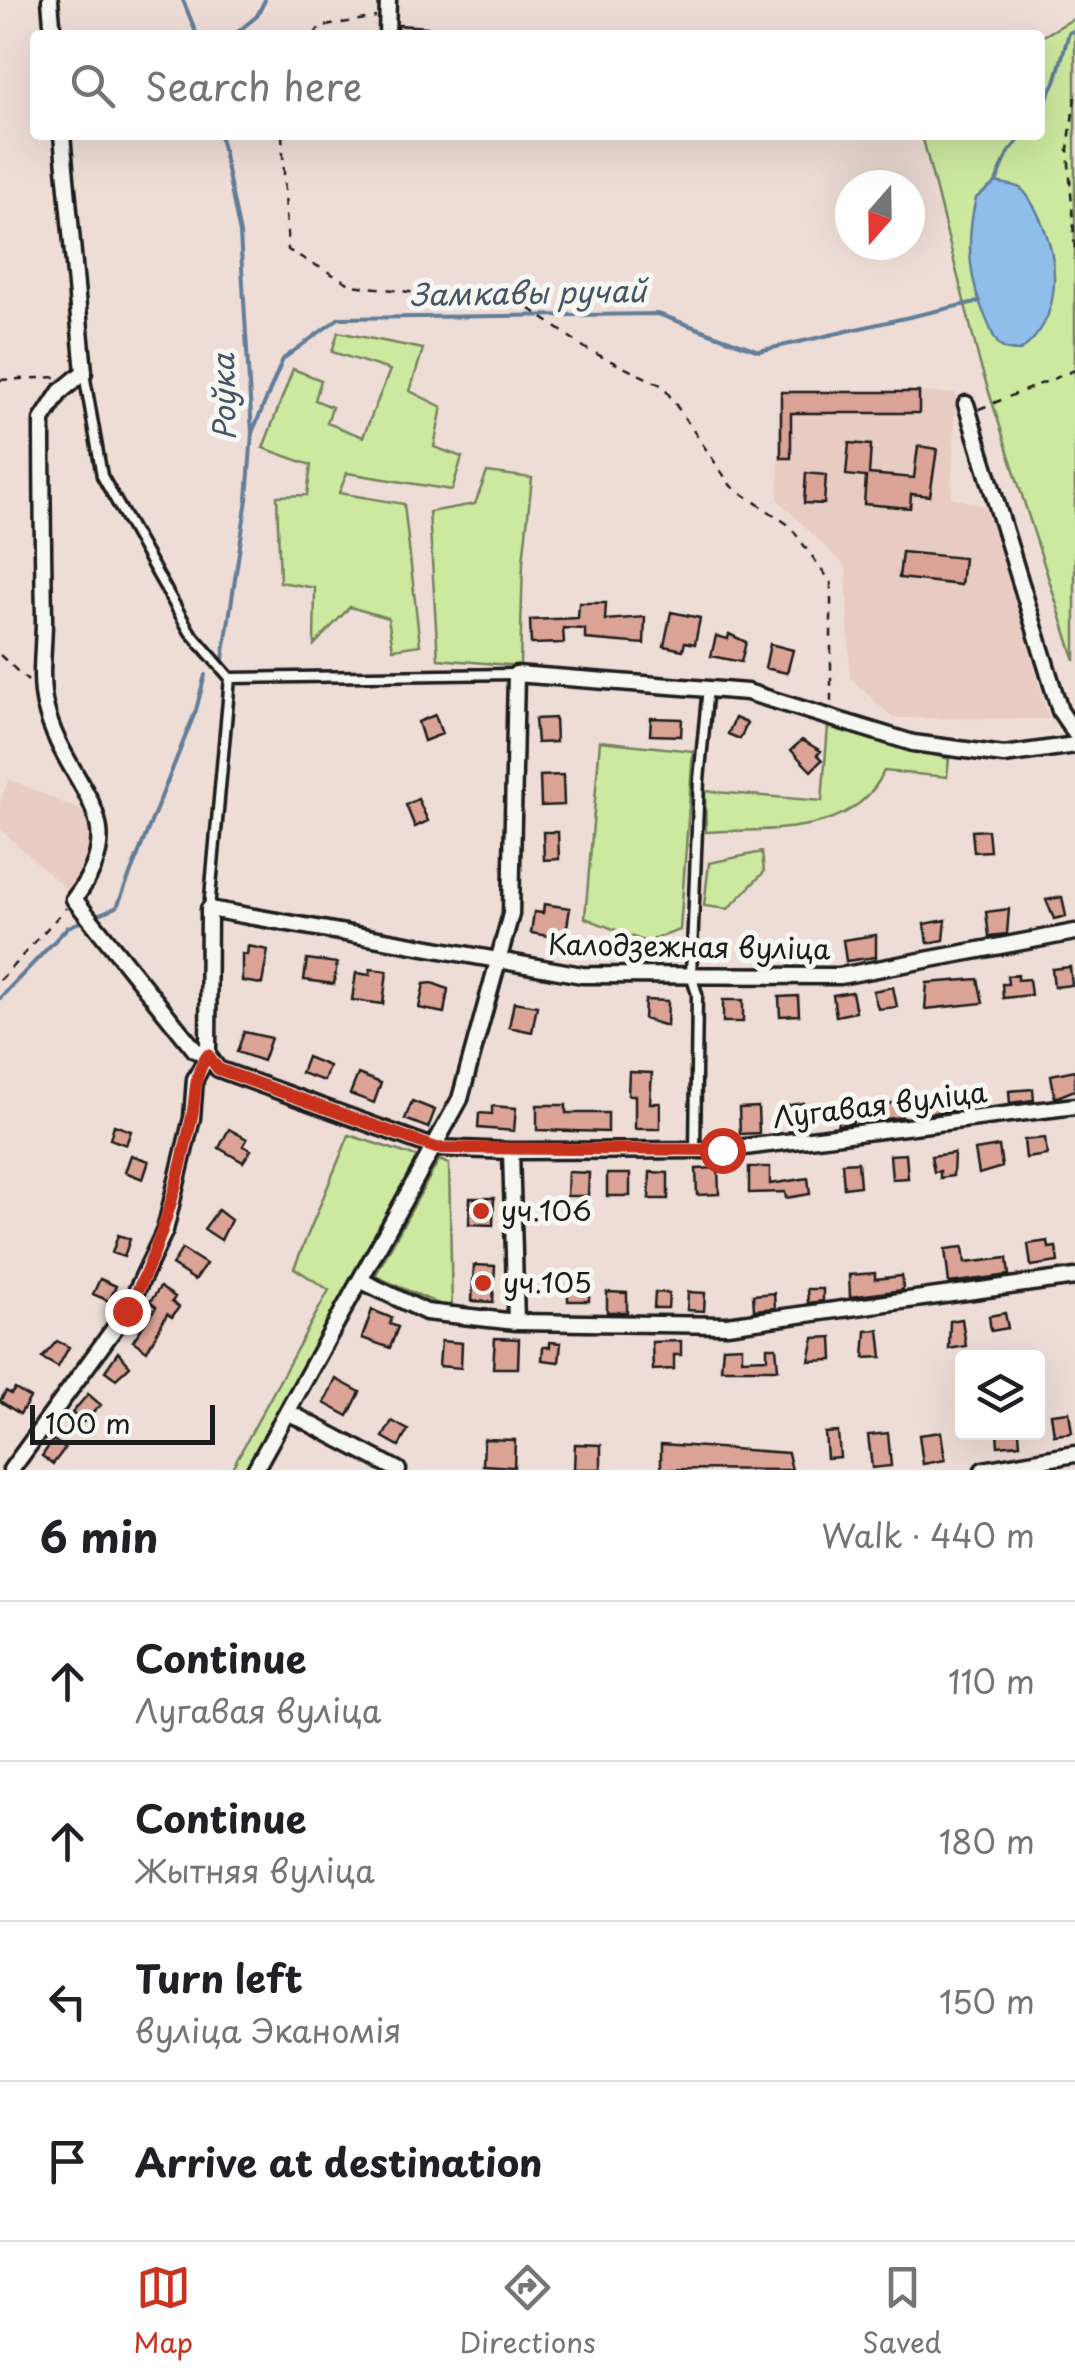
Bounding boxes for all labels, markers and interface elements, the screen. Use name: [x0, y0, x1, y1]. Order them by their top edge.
search box: [30, 30, 1045, 140]
text: Search here: [145, 57, 362, 114]
icon: search: [65, 58, 120, 113]
north arrow: [835, 170, 925, 260]
water label: Замкавы ручай: [410, 267, 650, 316]
water label: Роўка: [199, 352, 246, 441]
street label: Калодзежная вуліца: [547, 922, 832, 969]
street label: Лугавая вуліца: [770, 1069, 990, 1138]
route start: [700, 1128, 746, 1174]
place label: уч.106: [501, 1188, 592, 1231]
marker: уч.106: [470, 1200, 492, 1222]
place label: уч.105: [503, 1260, 592, 1303]
marker: уч.105: [472, 1272, 494, 1294]
route end: [105, 1289, 151, 1335]
map controls: [955, 1350, 1045, 1440]
button: layers: [955, 1350, 1045, 1440]
scale bar: [30, 1400, 215, 1444]
text: 100 m: [45, 1401, 131, 1444]
text: 6 min: [40, 1504, 159, 1567]
text: Walk · 440 m: [822, 1511, 1035, 1559]
text: Continue: [135, 1629, 306, 1686]
icon: ahead: [40, 1654, 95, 1709]
text: 110 m: [948, 1657, 1035, 1705]
text: Лугавая вуліца: [135, 1686, 381, 1734]
text: Continue: [135, 1789, 306, 1846]
icon: ahead: [40, 1814, 95, 1869]
text: 180 m: [939, 1817, 1035, 1865]
text: Жытняя вуліца: [135, 1846, 375, 1894]
text: Turn left: [135, 1949, 303, 2006]
icon: left: [40, 1974, 95, 2029]
text: 150 m: [939, 1977, 1035, 2025]
text: вуліца Эканомія: [135, 2006, 402, 2054]
text: Arrive at destination: [135, 2133, 543, 2190]
icon: arrive: [40, 2134, 95, 2189]
tab: Map: [133, 2260, 193, 2363]
tab: Directions: [460, 2260, 596, 2363]
tab: Saved: [862, 2260, 942, 2363]

